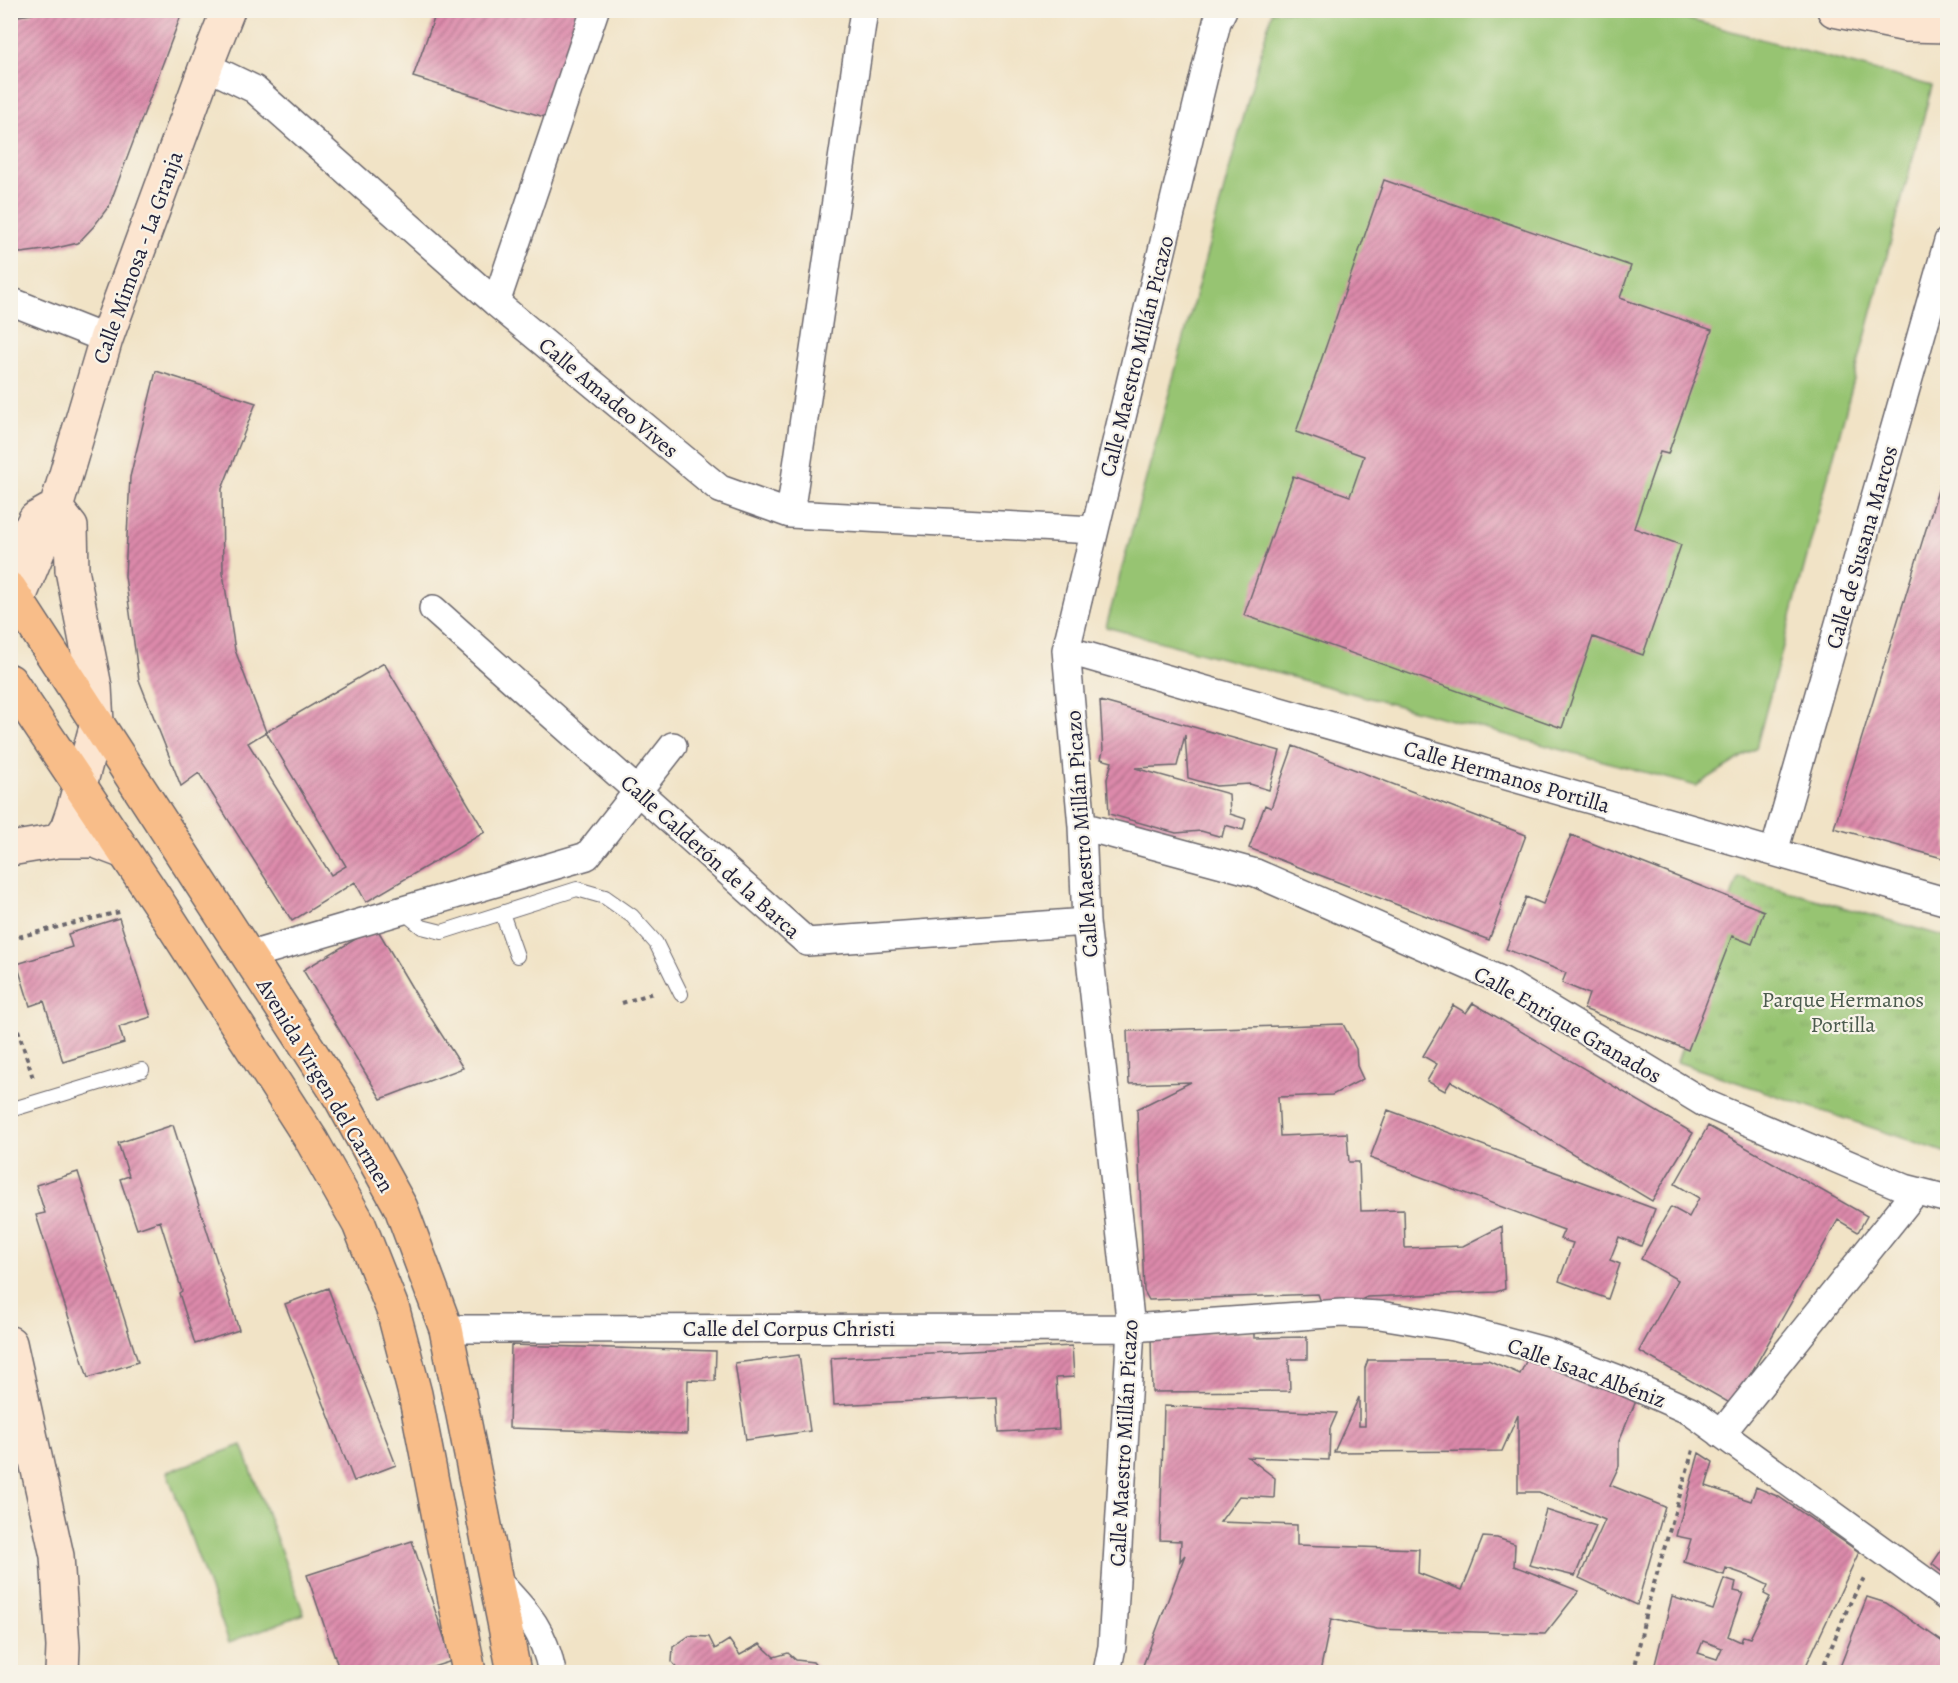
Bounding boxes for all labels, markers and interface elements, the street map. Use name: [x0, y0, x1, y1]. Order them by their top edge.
street label: Calle Mimosa - La Granja: [85, 146, 191, 368]
street label: Calle Maestro Millán Picazo: [1092, 232, 1181, 480]
street label: Calle Amadeo Vives: [532, 330, 685, 465]
street label: Calle de Susana Marcos: [1819, 442, 1905, 652]
street label: Calle Maestro Millán Picazo: [1058, 709, 1106, 959]
street label: Calle Hermanos Portilla: [1400, 733, 1614, 821]
street label: Calle Calderón de la Barca: [614, 768, 807, 946]
street label: Calle Enrique Granados: [1468, 959, 1667, 1091]
street label: Avenida Virgen del Carmen: [249, 972, 401, 1198]
park label: Parque Hermanos Portilla: [1762, 985, 1924, 1040]
street label: Calle del Corpus Christi: [683, 1314, 895, 1344]
street label: Calle Maestro Millán Picazo: [1103, 1319, 1145, 1568]
street label: Calle Isaac Albéniz: [1503, 1330, 1670, 1416]

